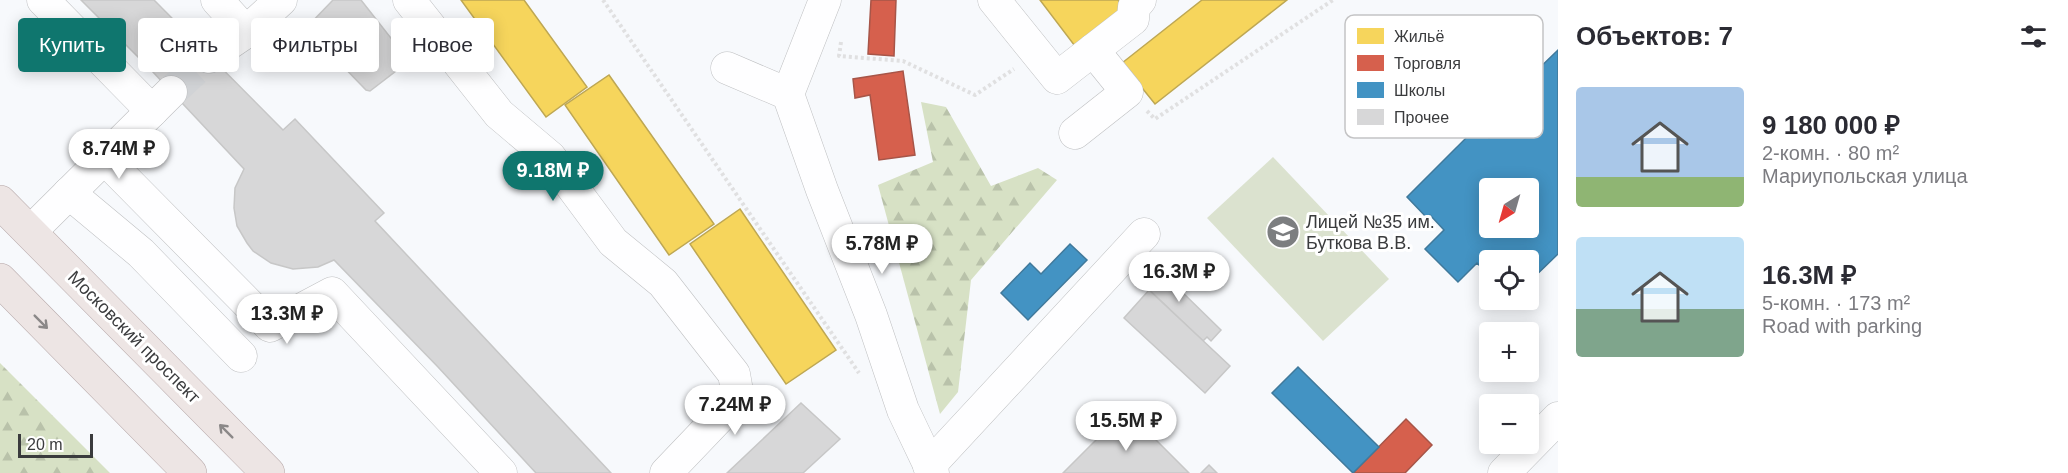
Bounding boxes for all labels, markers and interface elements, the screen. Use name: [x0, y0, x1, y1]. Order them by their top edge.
legend: [1345, 15, 1543, 138]
chip: Купить: [18, 18, 126, 72]
chip: Снять: [138, 18, 239, 72]
chip: Фильтры: [251, 18, 379, 72]
chip: Новое: [391, 18, 494, 72]
icon: filters: [2017, 20, 2050, 53]
text: Объектов: 7: [1576, 21, 1733, 51]
text: Жильё: [1394, 28, 1444, 45]
text: Торговля: [1394, 55, 1461, 72]
text: Школы: [1394, 82, 1445, 99]
text: Прочее: [1394, 109, 1449, 126]
text: 9 180 000 ₽: [1762, 110, 1900, 140]
icon: home: [1624, 111, 1696, 183]
pin: 8.74M ₽: [64, 129, 174, 180]
text: 8.74M ₽: [83, 137, 155, 159]
text: 2-комн. · 80 m²: [1762, 142, 1899, 164]
pin: 9.18M ₽: [498, 151, 608, 202]
text: 9.18M ₽: [517, 159, 589, 181]
text: Мариупольская улица: [1762, 165, 1968, 187]
north arrow: [1479, 178, 1539, 238]
map controls: [1479, 178, 1539, 454]
place label: Лицей №35 им. Буткова В.В.: [1306, 212, 1435, 253]
school or university icon: Лицей №35 им. Буткова В.В.: [1265, 214, 1301, 250]
pin: 5.78M ₽: [827, 224, 937, 275]
text: 5.78M ₽: [846, 232, 918, 254]
button: locate: [1479, 250, 1539, 310]
pin: 16.3M ₽: [1124, 252, 1234, 303]
text: 16.3M ₽: [1143, 260, 1215, 282]
text: 16.3M ₽: [1762, 260, 1857, 290]
icon: home: [1624, 261, 1696, 333]
street label: Московский проспект: [64, 267, 204, 407]
text: 5-комн. · 173 m²: [1762, 292, 1910, 314]
pin: 13.3M ₽: [232, 294, 342, 345]
text: 13.3M ₽: [251, 302, 323, 324]
one-way arrow: [34, 314, 48, 329]
text: Road with parking: [1762, 315, 1922, 337]
button: +: [1479, 322, 1539, 382]
pin: 7.24M ₽: [680, 385, 790, 436]
text: 7.24M ₽: [699, 393, 771, 415]
button: −: [1479, 394, 1539, 454]
pin: 15.5M ₽: [1071, 401, 1181, 452]
text: 15.5M ₽: [1090, 409, 1162, 431]
one-way arrow: [219, 424, 234, 439]
scale bar: [18, 431, 93, 458]
text: 20 m: [27, 436, 63, 453]

